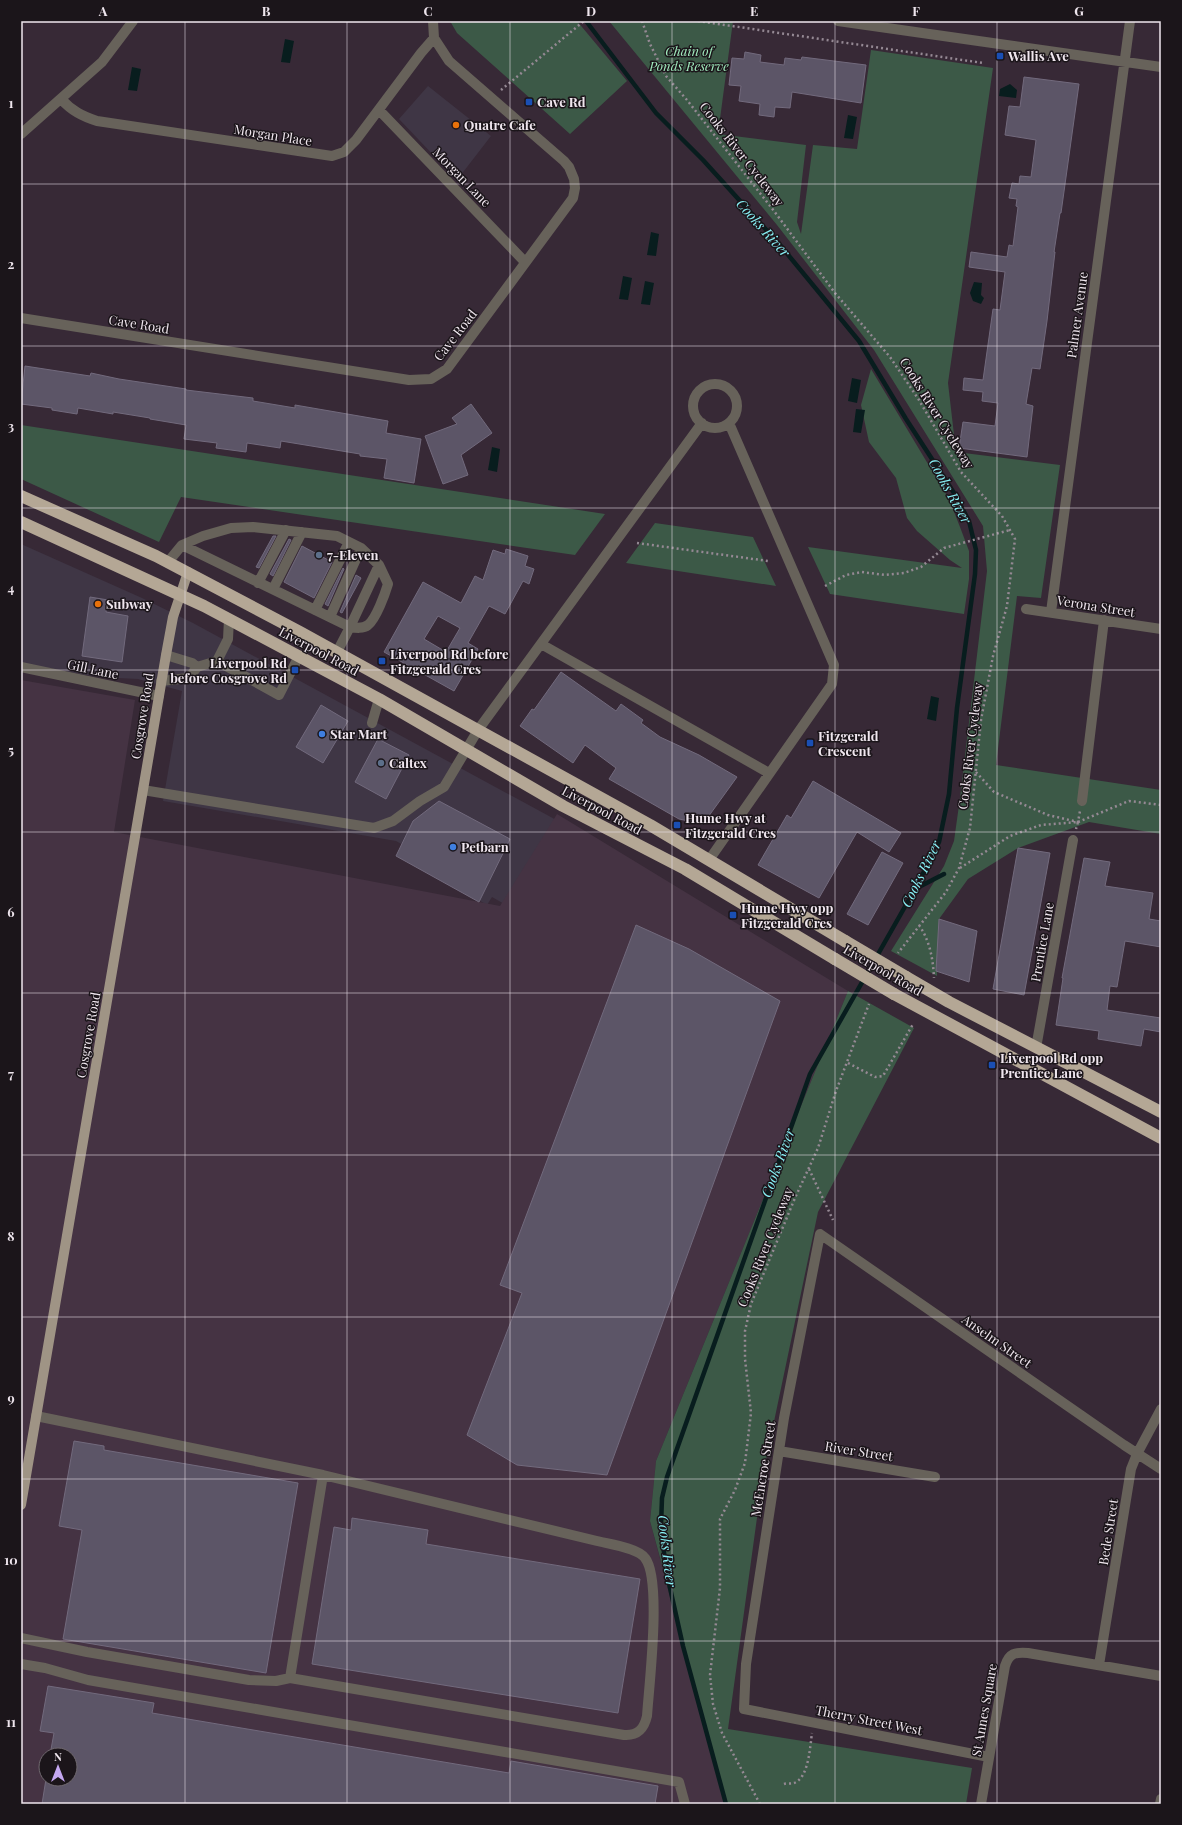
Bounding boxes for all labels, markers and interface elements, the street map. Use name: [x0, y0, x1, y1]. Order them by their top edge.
text: A: [98, 2, 108, 19]
text: B: [262, 2, 271, 19]
text: C: [423, 2, 433, 19]
text: D: [586, 2, 596, 19]
text: E: [750, 2, 758, 19]
text: F: [912, 2, 920, 19]
text: G: [1074, 2, 1084, 19]
park label: Chain of Ponds Reserve: [648, 42, 729, 74]
place label: Wallis Ave: [1007, 47, 1069, 64]
marker: Wallis Ave: [995, 51, 1005, 61]
place label: Cave Rd: [537, 93, 586, 110]
text: 1: [9, 94, 14, 111]
marker: Cave Rd: [524, 97, 534, 107]
street label: Cooks River Cycleway: [696, 98, 789, 210]
place label: Quatre Cafe: [464, 116, 536, 133]
street label: Morgan Place: [233, 120, 314, 149]
marker: Quatre Cafe: [451, 120, 461, 130]
street label: Morgan Lane: [430, 143, 495, 210]
water label: Cooks River: [732, 195, 795, 262]
text: 2: [8, 255, 15, 272]
street label: Palmer Avenue: [1062, 270, 1091, 359]
street label: Cave Road: [429, 305, 480, 364]
street label: Cave Road: [108, 310, 171, 337]
street label: Cooks River Cycleway: [896, 354, 979, 472]
text: 3: [8, 417, 14, 434]
water label: Cooks River: [925, 455, 977, 528]
place label: 7-Eleven: [327, 546, 378, 563]
marker: 7-Eleven: [314, 550, 324, 560]
text: 4: [8, 579, 15, 596]
street label: Verona Street: [1055, 591, 1137, 620]
place label: Subway: [106, 595, 153, 612]
marker: Subway: [93, 599, 103, 609]
street label: Liverpool Road: [276, 622, 363, 679]
place label: Liverpool Rd before Fitzgerald Cres: [390, 645, 509, 677]
place label: Liverpool Rd before Cosgrove Rd: [170, 654, 287, 686]
street label: Gill Lane: [66, 655, 121, 682]
marker: Liverpool Rd before Fitzgerald Cres: [377, 656, 387, 666]
marker: Liverpool Rd before Cosgrove Rd: [290, 665, 300, 675]
street label: Cosgrove Road: [126, 671, 157, 760]
street label: Cooks River Cycleway: [953, 681, 986, 810]
place label: Star Mart: [330, 725, 388, 742]
place label: Fitzgerald Crescent: [818, 727, 879, 759]
marker: Star Mart: [317, 729, 327, 739]
marker: Fitzgerald Crescent: [805, 738, 815, 748]
text: 5: [8, 741, 14, 758]
place label: Caltex: [389, 754, 427, 771]
marker: Caltex: [376, 758, 386, 768]
street label: Liverpool Road: [559, 781, 646, 838]
place label: Hume Hwy at Fitzgerald Cres: [685, 809, 776, 841]
marker: Hume Hwy at Fitzgerald Cres: [672, 820, 682, 830]
water label: Cooks River: [896, 836, 945, 910]
place label: Petbarn: [461, 838, 509, 855]
marker: Petbarn: [448, 842, 458, 852]
place label: Hume Hwy opp Fitzgerald Cres: [741, 899, 833, 931]
street label: Prentice Lane: [1026, 900, 1057, 983]
text: 6: [7, 903, 15, 920]
marker: Hume Hwy opp Fitzgerald Cres: [728, 910, 738, 920]
street label: Liverpool Road: [841, 940, 926, 999]
street label: Cosgrove Road: [72, 990, 104, 1079]
place label: Liverpool Rd opp Prentice Lane: [1000, 1049, 1103, 1081]
marker: Liverpool Rd opp Prentice Lane: [987, 1060, 997, 1070]
text: 7: [8, 1065, 14, 1082]
water label: Cooks River: [756, 1125, 799, 1200]
street label: Cooks River Cycleway: [733, 1184, 797, 1309]
text: 8: [7, 1227, 15, 1244]
street label: Anselm Street: [958, 1310, 1036, 1371]
text: 9: [7, 1389, 15, 1406]
street label: McEncroe Street: [747, 1419, 779, 1518]
street label: River Street: [824, 1437, 895, 1464]
street label: Bede Street: [1094, 1497, 1121, 1566]
water label: Cooks River: [654, 1514, 681, 1589]
text: 10: [4, 1551, 18, 1568]
street label: St Annes Square: [967, 1662, 1000, 1758]
street label: Therry Street West: [814, 1701, 924, 1738]
text: 11: [6, 1713, 16, 1730]
north arrow: [38, 1747, 78, 1787]
text: N: [54, 1749, 62, 1764]

